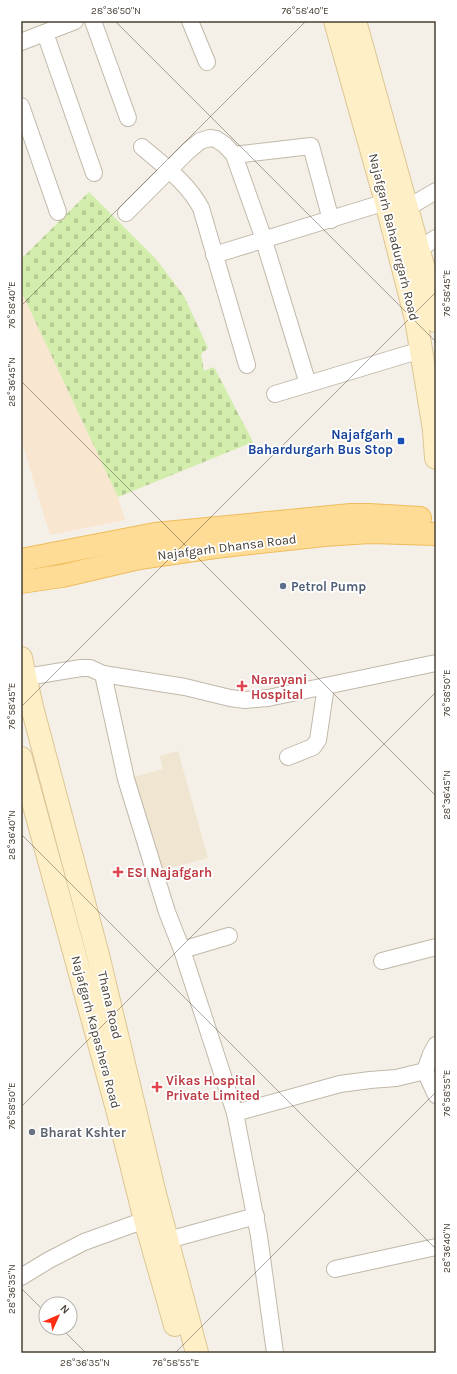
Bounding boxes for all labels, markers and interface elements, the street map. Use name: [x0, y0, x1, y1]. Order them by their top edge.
text: 28°36'50"N: [91, 5, 141, 17]
text: 76°58'40"E: [281, 5, 329, 17]
street label: Najafgarh Bahadurgarh Road: [366, 152, 422, 322]
text: 76°58'45"E: [441, 270, 453, 316]
text: 76°58'40"E: [6, 281, 18, 329]
text: 28°36'45"N: [6, 357, 18, 407]
place label: Najafgarh Bahardurgarh Bus Stop: [248, 427, 393, 457]
marker: Najafgarh Bahardurgarh Bus Stop: [396, 436, 406, 446]
street label: Najafgarh Dhansa Road: [157, 531, 297, 563]
place label: Petrol Pump: [291, 579, 366, 594]
marker: Petrol Pump: [278, 581, 288, 591]
text: 76°58'50"E: [441, 669, 453, 717]
place label: Narayani Hospital: [251, 672, 307, 702]
marker: Narayani Hospital: [236, 680, 248, 692]
text: 76°58'45"E: [6, 683, 18, 729]
text: 28°36'45"N: [441, 770, 453, 820]
text: 28°36'40"N: [6, 810, 18, 860]
place label: ESI Najafgarh: [127, 865, 212, 880]
marker: ESI Najafgarh: [112, 866, 124, 878]
street label: Najafgarh Kapashera Road: [68, 954, 124, 1110]
street label: Thana Road: [95, 969, 125, 1041]
text: 76°58'55"E: [441, 1070, 453, 1116]
place label: Vikas Hospital Private Limited: [166, 1073, 260, 1103]
marker: Vikas Hospital Private Limited: [151, 1081, 163, 1093]
text: 76°58'50"E: [6, 1082, 18, 1130]
place label: Bharat Kshter: [40, 1125, 127, 1140]
marker: Bharat Kshter: [27, 1127, 37, 1137]
text: 28°36'40"N: [441, 1223, 453, 1273]
text: 28°36'35"N: [6, 1264, 18, 1314]
north arrow: [38, 1296, 78, 1336]
text: N: [57, 1302, 72, 1317]
text: 28°36'35"N: [60, 1357, 110, 1369]
text: 76°58'55"E: [153, 1357, 199, 1369]

